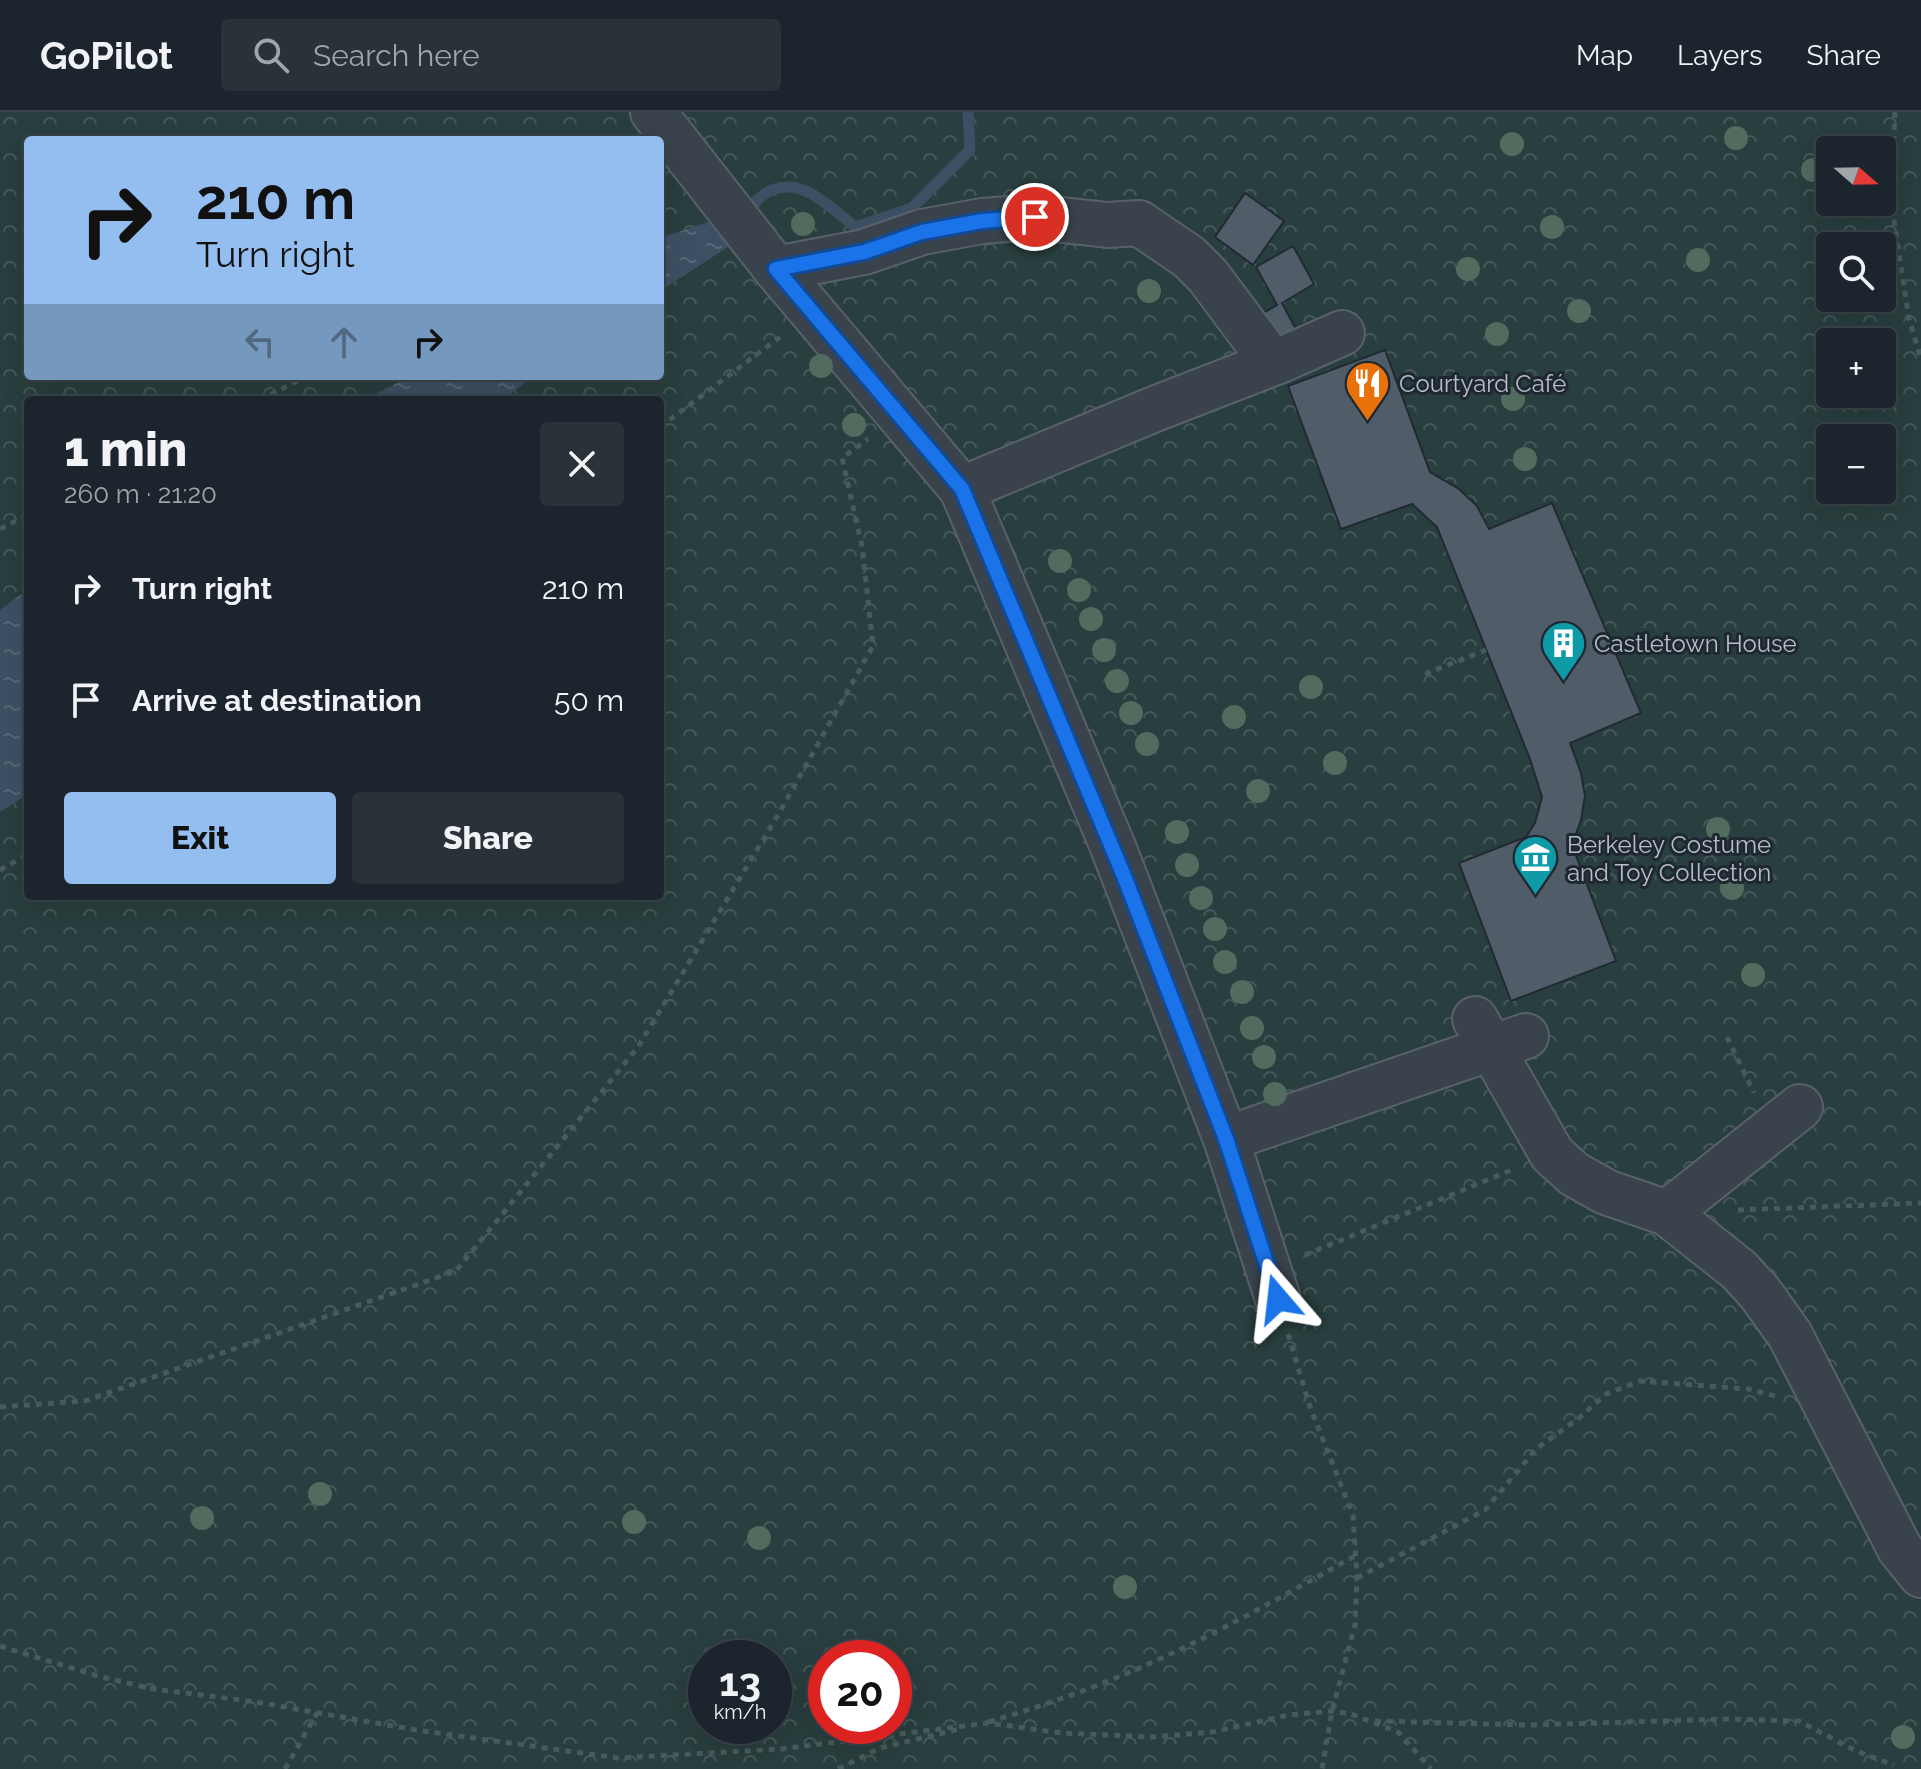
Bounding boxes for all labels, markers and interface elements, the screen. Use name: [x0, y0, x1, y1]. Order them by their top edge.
search box: [221, 19, 781, 91]
text: GoPilot: [40, 33, 173, 78]
icon: search: [249, 33, 293, 77]
text: Search here: [313, 38, 480, 73]
text: Map: [1576, 39, 1633, 72]
text: Layers: [1677, 39, 1763, 72]
text: Share: [1807, 39, 1881, 72]
north arrow: [1816, 136, 1896, 216]
map controls: [1816, 136, 1896, 504]
text: 210 m: [196, 166, 355, 232]
icon: right: [64, 168, 168, 272]
pin: [1001, 183, 1069, 251]
icon: arrive: [1013, 195, 1057, 239]
button: search: [1816, 232, 1896, 312]
text: Turn right: [196, 233, 355, 275]
icon: left: [238, 320, 282, 364]
icon: ahead: [322, 320, 366, 364]
icon: right: [406, 320, 450, 364]
button: +: [1816, 328, 1896, 408]
restaurant icon: Courtyard Café: [1344, 359, 1392, 422]
place label: Courtyard Café: [1399, 369, 1566, 398]
text: 1 min: [64, 421, 187, 477]
button: close: [540, 422, 624, 506]
button: −: [1816, 424, 1896, 504]
text: 260 m · 21:20: [64, 479, 217, 509]
icon: right: [64, 566, 108, 610]
text: Turn right: [132, 571, 272, 606]
text: 210 m: [542, 571, 624, 606]
building icon: Castletown House: [1539, 619, 1587, 682]
place label: Castletown House: [1594, 629, 1797, 658]
icon: arrive: [64, 678, 108, 722]
text: Arrive at destination: [132, 683, 422, 718]
text: 50 m: [554, 683, 624, 718]
button: Exit: [64, 792, 336, 884]
button: Share: [352, 792, 624, 884]
place label: Berkeley Costume and Toy Collection: [1567, 830, 1771, 887]
museum icon: Berkeley Costume and Toy Collection: [1512, 834, 1560, 897]
position arrow: [1236, 1257, 1320, 1341]
speed limit sign: 20: [808, 1640, 912, 1744]
text: 13: [719, 1658, 761, 1705]
text: km/h: [714, 1700, 766, 1724]

